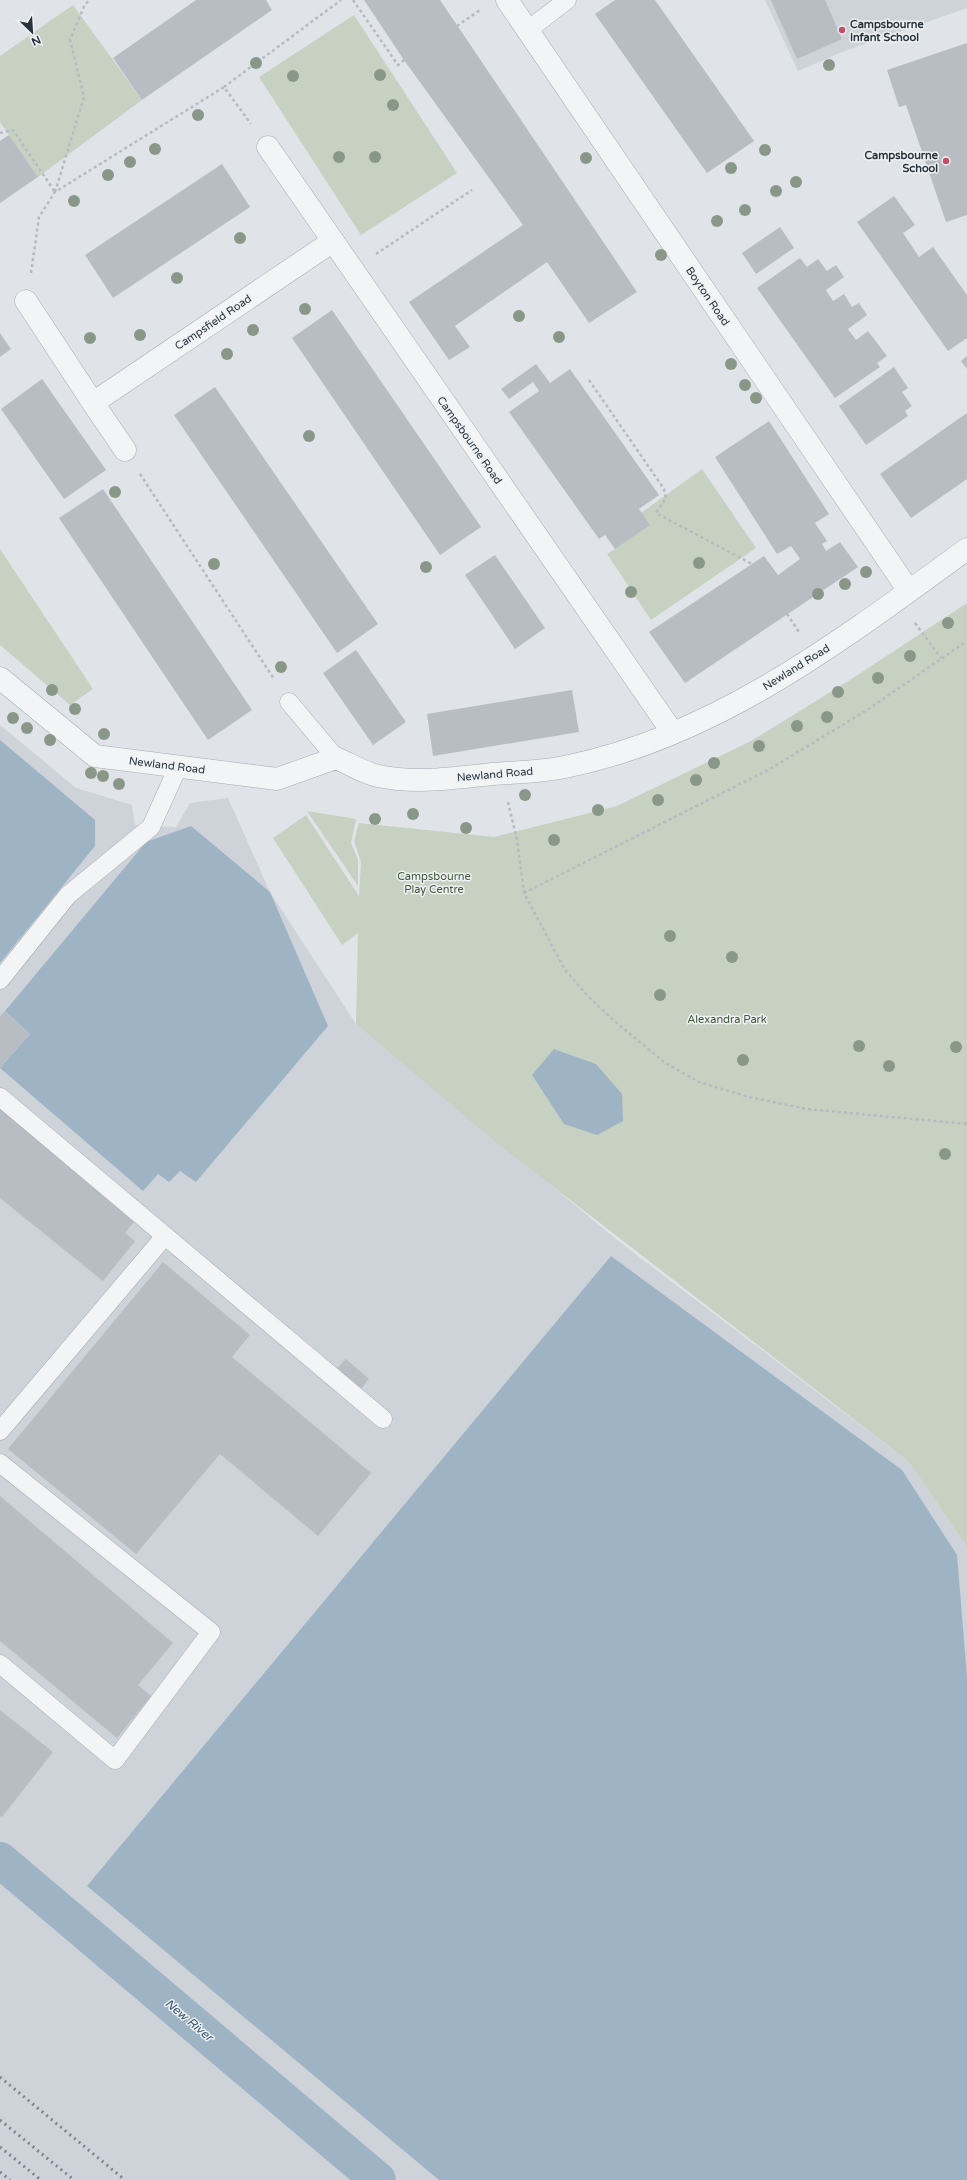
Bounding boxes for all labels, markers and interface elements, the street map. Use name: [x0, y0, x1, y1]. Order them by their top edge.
north arrow: [12, 12, 52, 52]
place label: Campsbourne Infant School: [850, 18, 924, 44]
marker: Campsbourne Infant School: [837, 25, 847, 35]
text: N: [29, 33, 43, 48]
place label: Campsbourne School: [864, 149, 939, 175]
marker: Campsbourne School: [941, 156, 951, 166]
street label: Boyton Road: [683, 264, 732, 328]
street label: Campsfield Road: [173, 292, 254, 353]
street label: Campsbourne Road: [434, 394, 505, 487]
street label: Newland Road: [760, 642, 832, 693]
street label: Newland Road: [128, 754, 206, 777]
street label: Newland Road: [456, 765, 534, 784]
park label: Campsbourne Play Centre: [397, 870, 471, 896]
park label: Alexandra Park: [687, 1013, 767, 1026]
water label: New River: [162, 1996, 217, 2045]

